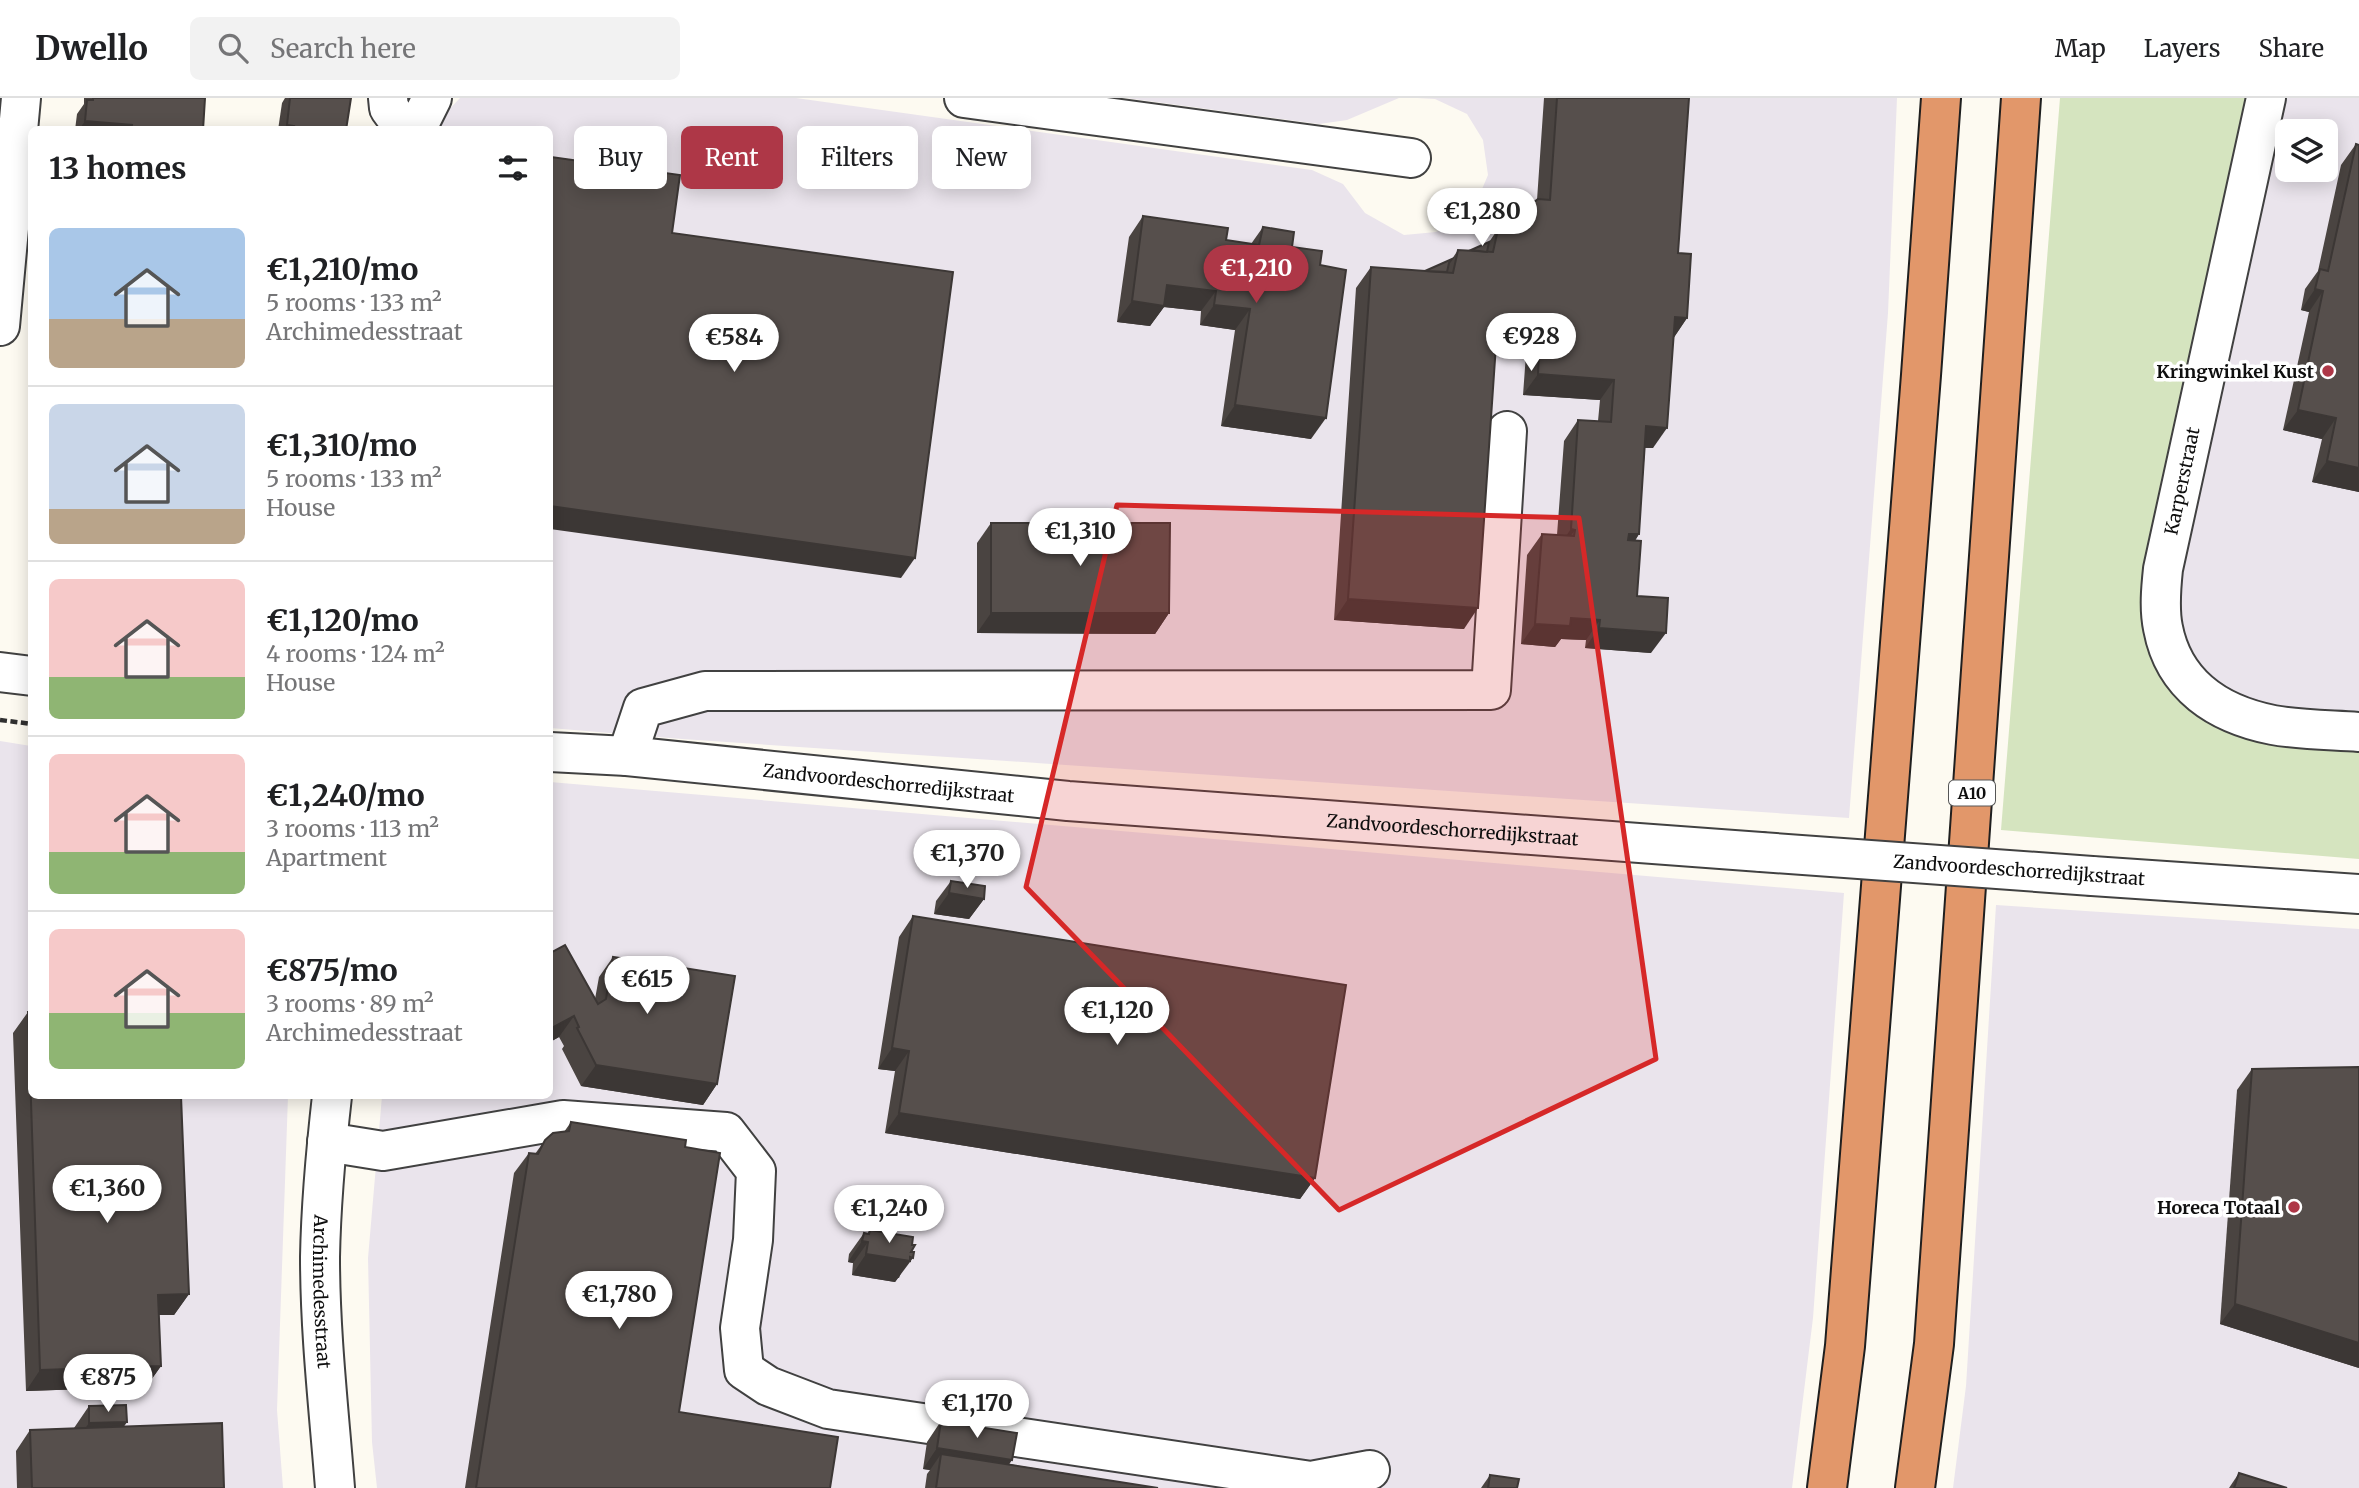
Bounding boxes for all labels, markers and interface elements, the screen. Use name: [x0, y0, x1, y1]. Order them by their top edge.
search box: [190, 17, 680, 80]
text: Dwello: [35, 28, 148, 69]
icon: search: [214, 29, 252, 67]
text: Search here: [270, 32, 416, 65]
text: Map: [2055, 33, 2106, 64]
text: Layers: [2144, 33, 2220, 64]
text: Share: [2258, 33, 2324, 64]
map controls: [2275, 119, 2338, 182]
button: layers: [2275, 119, 2338, 182]
chip: Buy: [574, 126, 667, 189]
chip: Rent: [681, 126, 783, 189]
chip: Filters: [797, 126, 918, 189]
chip: New: [932, 126, 1031, 189]
text: 13 homes: [49, 149, 187, 187]
icon: filters: [494, 149, 532, 187]
pin: €1,280: [1425, 188, 1539, 248]
text: €1,280: [1443, 196, 1521, 225]
pin: €1,210: [1199, 246, 1313, 305]
text: €1,210/mo: [266, 250, 418, 288]
text: €1,210: [1220, 253, 1292, 282]
icon: home: [105, 256, 189, 340]
text: 5 rooms · 133 m²: [266, 288, 442, 317]
pin: €584: [693, 314, 775, 374]
pin: €928: [1490, 314, 1572, 373]
text: Archimedesstraat: [266, 317, 463, 346]
text: €928: [1502, 321, 1560, 350]
text: €584: [705, 322, 763, 351]
place label: Kringwinkel Kust: [2156, 360, 2315, 383]
marker: Kringwinkel Kust: [2320, 363, 2336, 379]
street label: Karperstraat: [2159, 425, 2205, 537]
text: €1,310/mo: [266, 426, 417, 464]
icon: home: [105, 432, 189, 516]
text: 5 rooms · 133 m²: [266, 464, 442, 493]
text: House: [266, 493, 335, 522]
pin: €1,310: [1023, 508, 1137, 568]
text: €1,310: [1044, 516, 1116, 545]
text: €1,120/mo: [266, 601, 419, 639]
icon: home: [105, 607, 189, 691]
text: 4 rooms · 124 m²: [266, 639, 445, 668]
text: House: [266, 668, 335, 697]
street label: Zandvoordeschorredijkstraat: [762, 758, 1015, 807]
text: €1,240/mo: [266, 776, 425, 814]
road number: A10: [1949, 780, 1995, 806]
icon: home: [105, 782, 189, 866]
street label: Zandvoordeschorredijkstraat: [1326, 809, 1579, 850]
text: 3 rooms · 113 m²: [266, 814, 439, 843]
pin: €1,370: [910, 830, 1024, 890]
text: €1,370: [929, 838, 1005, 867]
text: Apartment: [266, 843, 387, 872]
street label: Zandvoordeschorredijkstraat: [1892, 850, 2146, 890]
text: €875/mo: [266, 951, 398, 989]
pin: €615: [606, 956, 688, 1016]
icon: home: [105, 957, 189, 1041]
text: €615: [621, 964, 673, 993]
pin: €1,120: [1060, 988, 1174, 1047]
text: 3 rooms · 89 m²: [266, 989, 434, 1018]
text: €1,120: [1080, 995, 1154, 1024]
text: Archimedesstraat: [266, 1018, 463, 1047]
pin: €1,360: [50, 1166, 164, 1225]
text: €1,360: [69, 1173, 145, 1202]
pin: €1,240: [832, 1186, 946, 1245]
text: €1,240: [850, 1193, 928, 1222]
place label: Horeca Totaal: [2157, 1196, 2280, 1219]
marker: Horeca Totaal: [2286, 1199, 2302, 1215]
street label: Archimedesstraat: [308, 1213, 336, 1369]
pin: €1,780: [562, 1272, 676, 1331]
text: €1,780: [581, 1279, 657, 1308]
pin: €875: [67, 1354, 149, 1414]
text: €875: [79, 1362, 137, 1391]
pin: €1,170: [920, 1380, 1034, 1440]
text: €1,170: [941, 1388, 1013, 1417]

